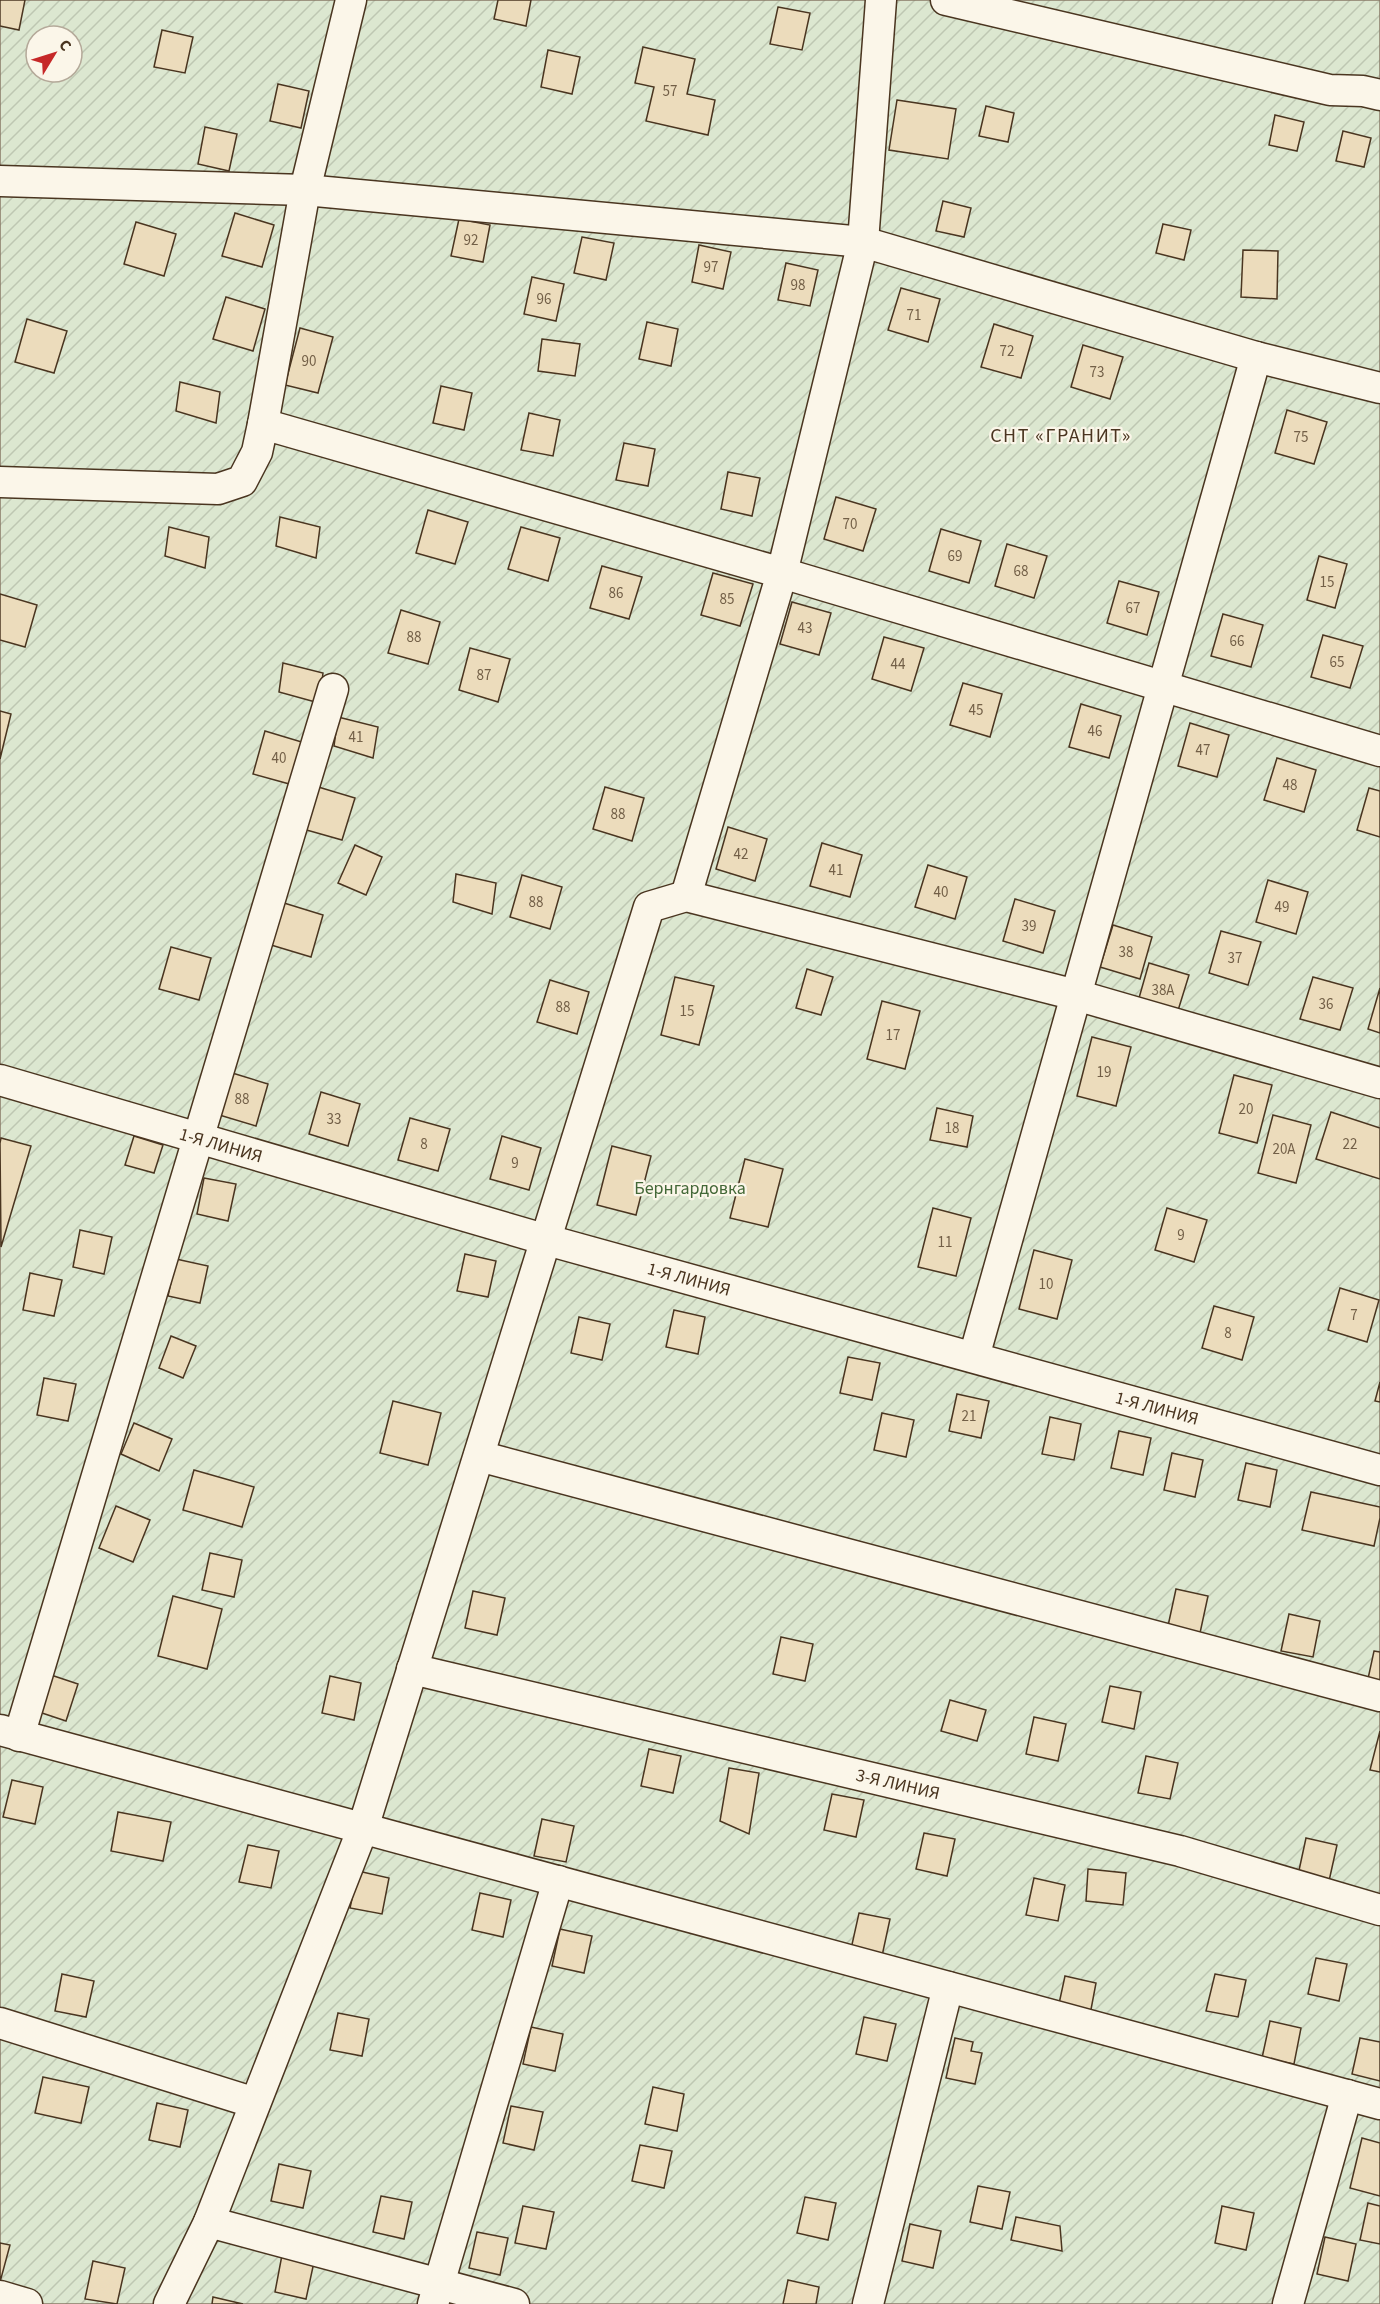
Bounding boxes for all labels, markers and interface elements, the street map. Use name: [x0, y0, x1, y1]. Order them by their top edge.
north arrow: [24, 24, 84, 84]
text: С: [53, 35, 77, 56]
house number: 57: [663, 81, 677, 102]
house number: 92: [464, 230, 478, 251]
house number: 97: [704, 257, 718, 278]
house number: 98: [791, 275, 805, 296]
house number: 96: [537, 289, 551, 310]
house number: 71: [907, 305, 921, 326]
house number: 72: [1000, 341, 1014, 362]
house number: 90: [302, 351, 316, 372]
house number: 73: [1090, 362, 1104, 383]
district label: СНТ «ГРАНИТ»: [990, 422, 1132, 450]
house number: 75: [1294, 427, 1308, 448]
house number: 70: [843, 514, 857, 535]
house number: 69: [948, 546, 962, 567]
house number: 68: [1014, 561, 1028, 582]
house number: 15: [1320, 572, 1334, 593]
house number: 86: [609, 583, 623, 604]
house number: 85: [720, 589, 734, 610]
house number: 67: [1126, 598, 1140, 619]
house number: 43: [798, 618, 812, 639]
house number: 88: [407, 627, 421, 648]
house number: 66: [1230, 631, 1244, 652]
house number: 65: [1330, 652, 1344, 673]
house number: 44: [891, 654, 906, 675]
house number: 87: [477, 665, 491, 686]
house number: 45: [969, 700, 983, 721]
house number: 46: [1088, 721, 1102, 742]
house number: 41: [349, 727, 363, 748]
house number: 47: [1196, 740, 1210, 761]
house number: 40: [272, 748, 286, 769]
house number: 48: [1283, 775, 1297, 796]
house number: 88: [611, 804, 625, 825]
house number: 42: [734, 844, 748, 865]
house number: 41: [829, 860, 843, 881]
house number: 40: [934, 882, 948, 903]
house number: 88: [529, 892, 543, 913]
house number: 49: [1275, 897, 1289, 918]
house number: 39: [1022, 916, 1036, 937]
house number: 38: [1119, 942, 1133, 963]
house number: 37: [1228, 948, 1242, 969]
house number: 38А: [1151, 980, 1175, 1001]
house number: 36: [1319, 994, 1333, 1015]
house number: 88: [556, 997, 570, 1018]
house number: 15: [680, 1001, 694, 1022]
house number: 17: [886, 1025, 900, 1046]
house number: 19: [1097, 1062, 1111, 1083]
house number: 88: [235, 1089, 249, 1110]
house number: 20: [1239, 1099, 1253, 1120]
house number: 33: [327, 1109, 341, 1130]
house number: 18: [945, 1118, 959, 1139]
street label: 1-Я ЛИНИЯ: [176, 1122, 265, 1169]
house number: 8: [420, 1134, 428, 1155]
house number: 22: [1343, 1134, 1357, 1155]
house number: 20А: [1272, 1139, 1296, 1160]
house number: 9: [511, 1153, 519, 1174]
park label: Бернгардовка: [634, 1176, 746, 1201]
house number: 9: [1177, 1225, 1185, 1246]
house number: 11: [938, 1232, 952, 1253]
street label: 1-Я ЛИНИЯ: [644, 1256, 733, 1303]
house number: 10: [1039, 1274, 1053, 1295]
house number: 7: [1350, 1305, 1358, 1326]
house number: 8: [1224, 1323, 1232, 1344]
street label: 1-Я ЛИНИЯ: [1112, 1385, 1201, 1432]
house number: 21: [962, 1406, 976, 1427]
street label: 3-Я ЛИНИЯ: [853, 1763, 942, 1806]

